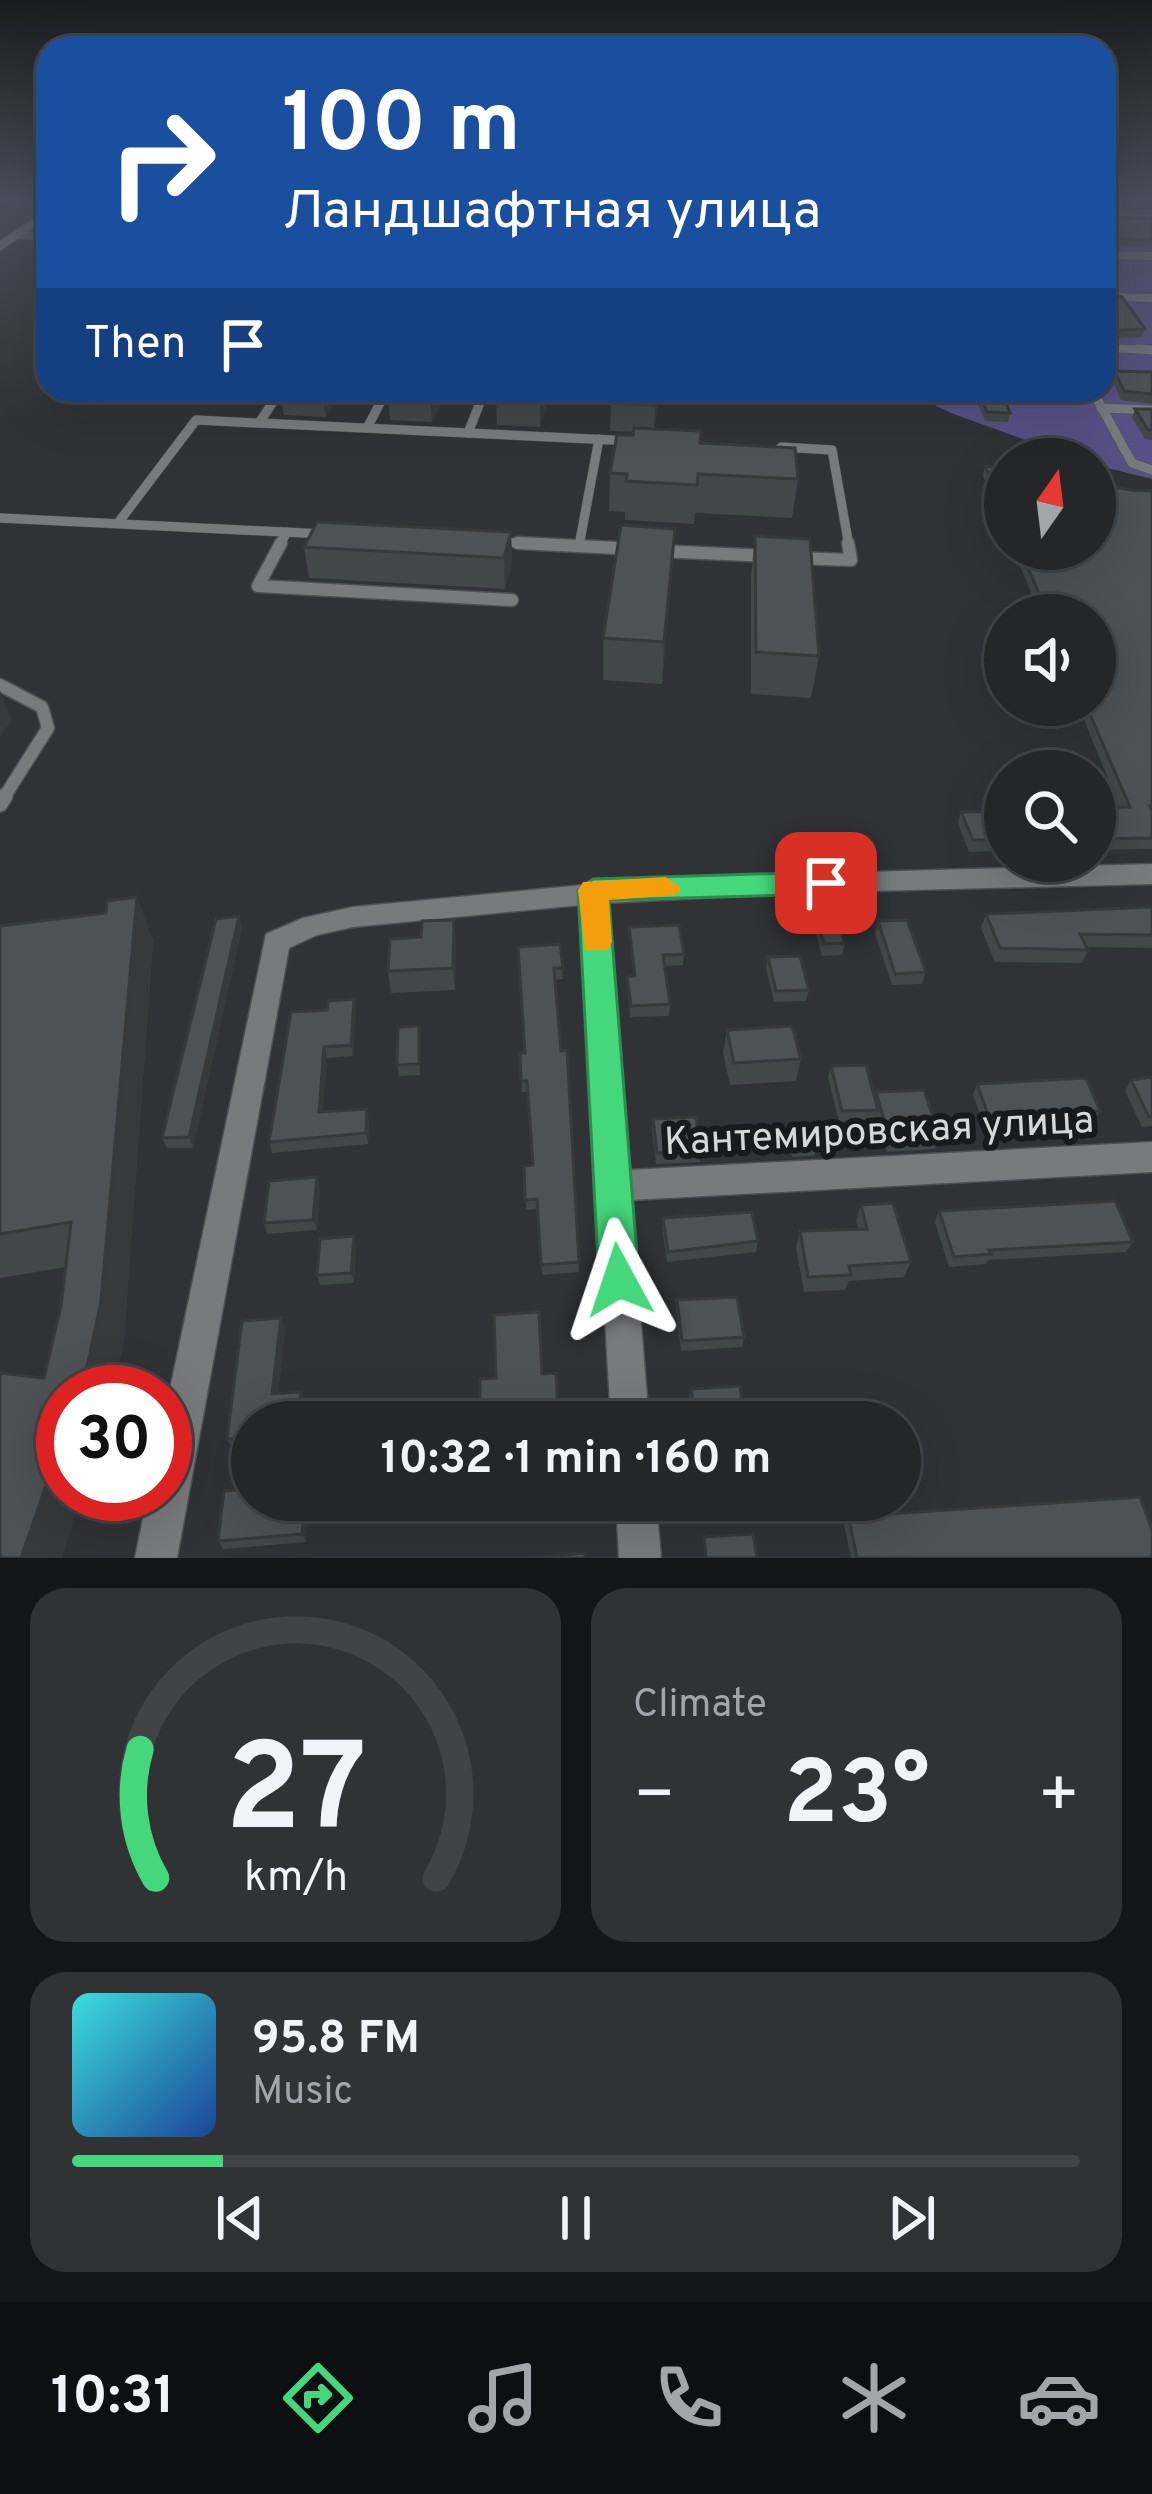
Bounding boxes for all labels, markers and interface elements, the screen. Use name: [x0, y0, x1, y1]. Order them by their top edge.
text: 100 m: [282, 75, 521, 181]
icon: right: [84, 84, 240, 240]
text: Ландшафтная улица: [282, 179, 821, 248]
icon: arrive: [210, 312, 276, 378]
text: Then: [84, 317, 186, 374]
north arrow: [984, 438, 1116, 570]
map controls: [984, 438, 1116, 882]
button: sound: [984, 594, 1116, 726]
button: search: [984, 750, 1116, 882]
pin: [775, 832, 877, 934]
icon: arrive: [793, 850, 859, 916]
street label: Кантемировская улица: [663, 1098, 1095, 1169]
position arrow: [556, 1217, 682, 1343]
speed limit sign: 30: [36, 1365, 192, 1521]
text: 10:32 · 1 min · 160 m: [380, 1432, 772, 1489]
text: Climate: [633, 1682, 767, 1731]
text: 27: [224, 1717, 367, 1875]
text: 23°: [783, 1742, 930, 1855]
text: −: [633, 1757, 676, 1840]
text: +: [1037, 1757, 1080, 1840]
text: km/h: [243, 1852, 348, 1906]
text: 95.8 FM: [252, 2012, 420, 2069]
text: Music: [252, 2069, 353, 2118]
icon: previous: [207, 2185, 273, 2251]
icon: pause: [543, 2185, 609, 2251]
icon: next: [879, 2185, 945, 2251]
icon: directions: [276, 2356, 360, 2440]
icon: music: [461, 2356, 545, 2440]
icon: phone: [647, 2356, 731, 2440]
icon: climate: [832, 2356, 916, 2440]
icon: car: [1017, 2356, 1101, 2440]
text: 10:31: [51, 2364, 175, 2433]

